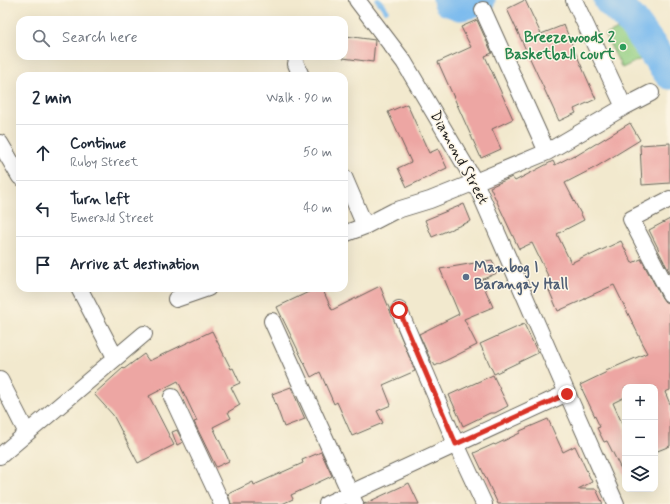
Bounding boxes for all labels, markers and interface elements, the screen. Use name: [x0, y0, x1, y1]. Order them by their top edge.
search box: [16, 16, 348, 60]
icon: search: [30, 27, 52, 49]
text: Search here: [62, 28, 138, 48]
place label: Breezewoods 2 Basketball court: [505, 28, 616, 65]
marker: Breezewoods 2 Basketball court: [618, 42, 628, 52]
text: 2 min: [32, 87, 72, 109]
text: Walk · 90 m: [266, 90, 332, 107]
street label: Diamond Street: [425, 108, 493, 209]
text: Continue: [70, 134, 126, 154]
icon: ahead: [32, 142, 54, 164]
text: 50 m: [303, 144, 332, 161]
text: Ruby Street: [70, 154, 138, 171]
text: Turn left: [70, 190, 130, 210]
icon: left: [32, 198, 54, 220]
text: 40 m: [303, 200, 332, 217]
text: Emerald Street: [70, 210, 154, 227]
icon: arrive: [32, 254, 54, 276]
text: Arrive at destination: [70, 255, 199, 275]
place label: Mambog I Barangay Hall: [474, 258, 568, 296]
marker: Mambog I Barangay Hall: [461, 272, 471, 282]
route start: [390, 301, 408, 319]
map controls: [622, 384, 658, 492]
button: +: [622, 384, 658, 420]
route end: [558, 385, 576, 403]
button: −: [622, 420, 658, 456]
button: layers: [622, 456, 658, 492]

